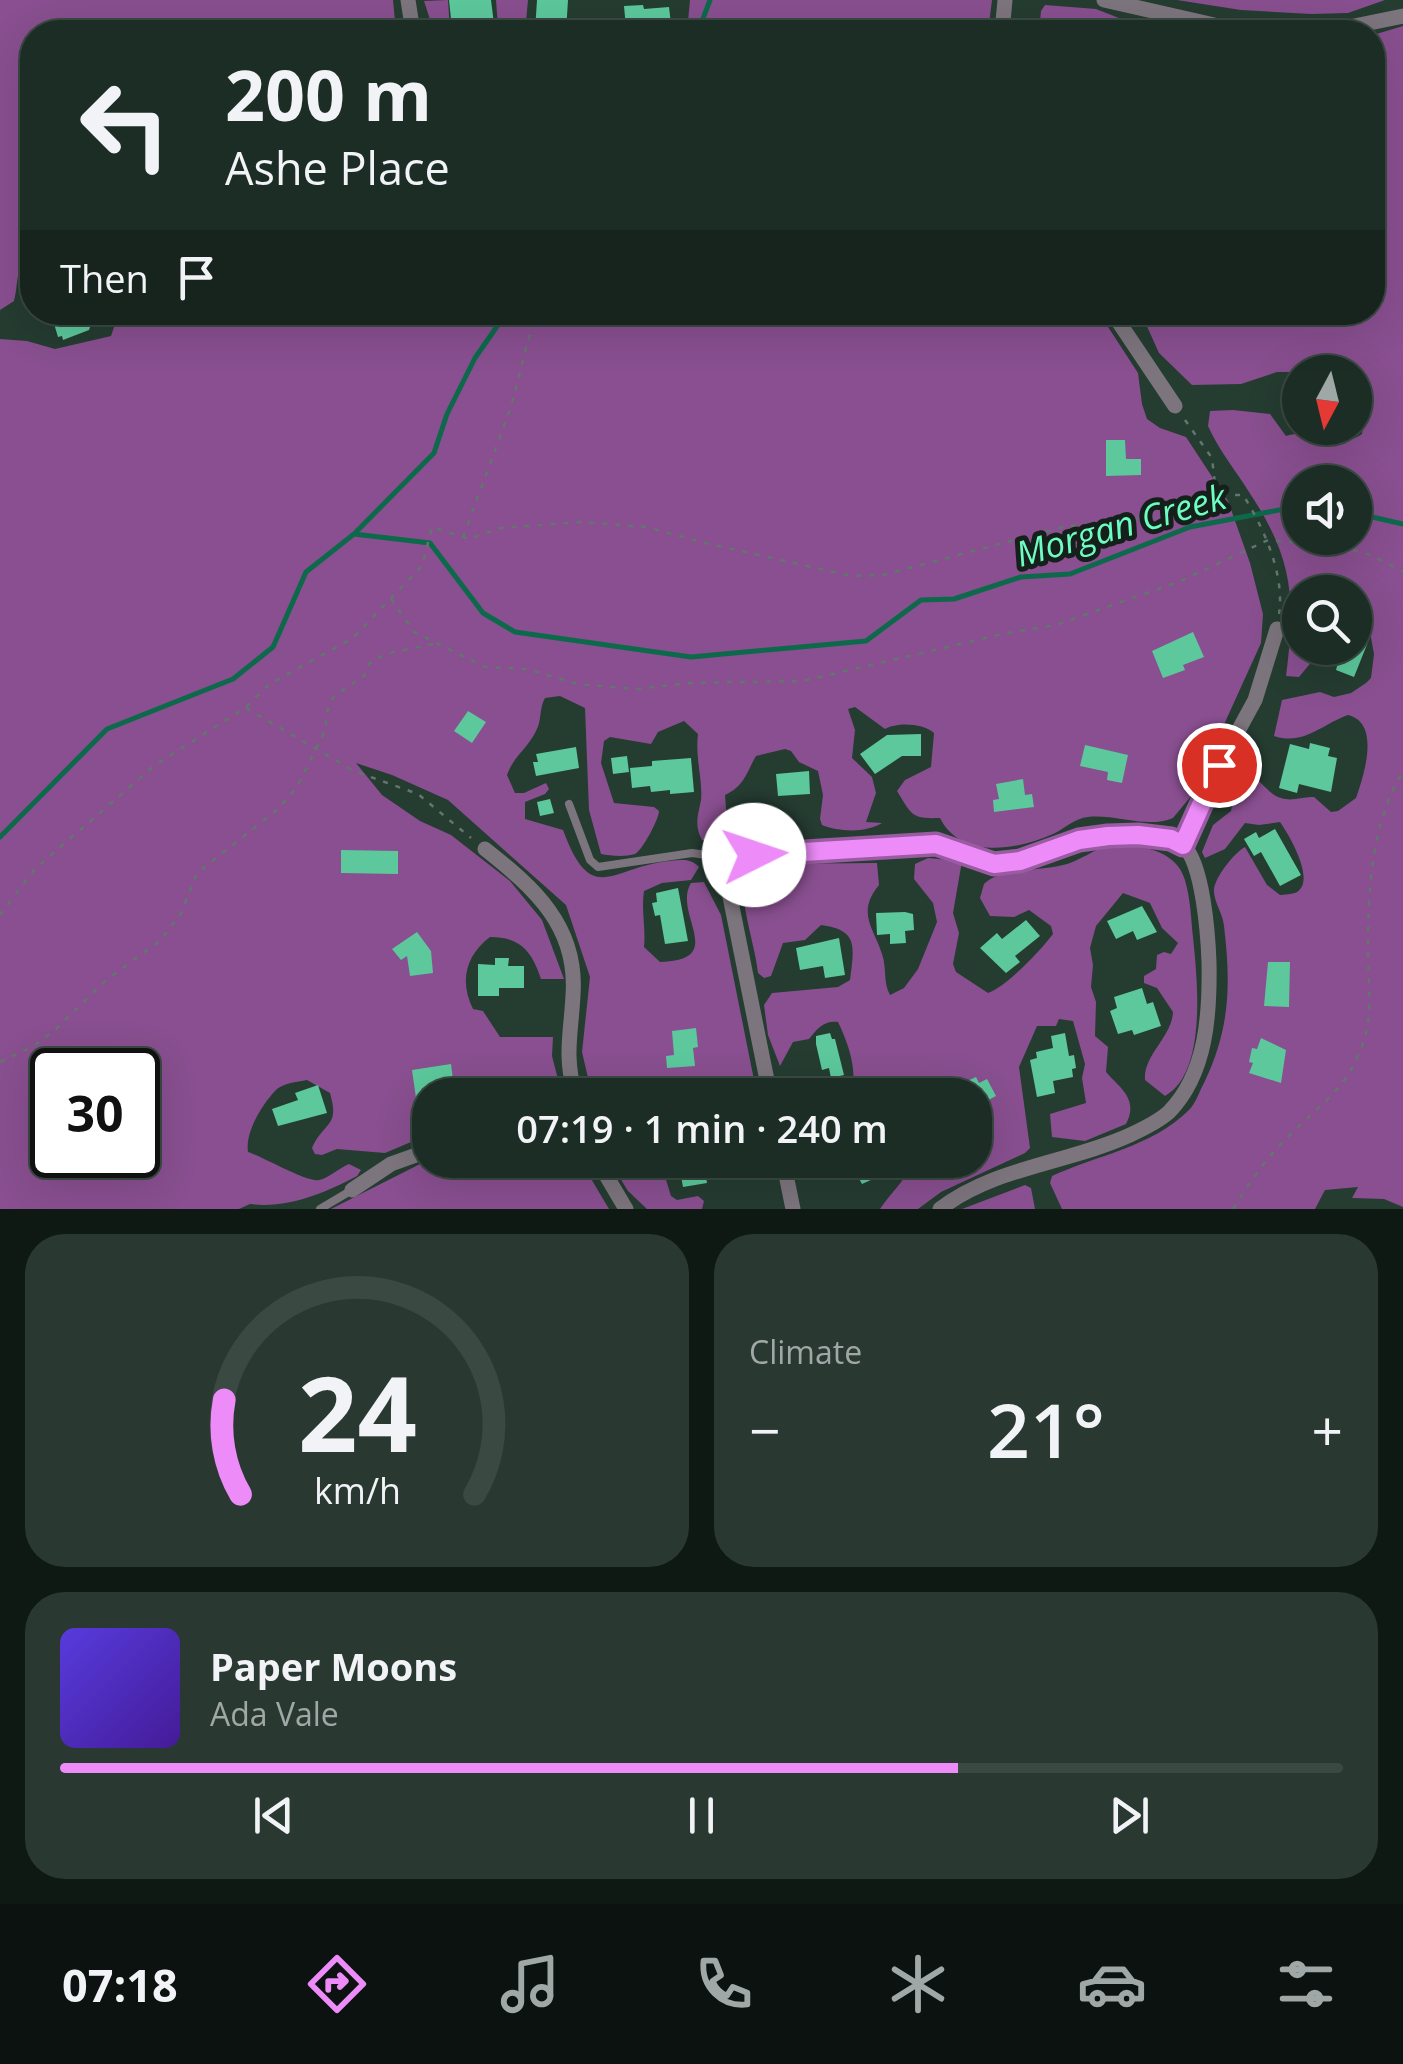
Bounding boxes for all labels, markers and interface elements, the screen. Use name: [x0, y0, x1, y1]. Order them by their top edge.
text: 200 m: [225, 46, 432, 142]
icon: left: [60, 60, 190, 190]
text: Ashe Place: [225, 137, 450, 198]
icon: arrive: [169, 250, 224, 305]
text: Then: [60, 252, 149, 304]
north arrow: [1282, 355, 1372, 445]
map controls: [1282, 355, 1372, 665]
button: sound: [1282, 465, 1372, 555]
water label: Morgan Creek: [1010, 472, 1233, 577]
button: search: [1282, 575, 1372, 665]
pin: [1177, 723, 1262, 808]
icon: arrive: [1192, 738, 1247, 793]
position arrow: [702, 803, 806, 907]
speed limit sign: 30: [30, 1048, 160, 1178]
text: 07:19 · 1 min · 240 m: [516, 1102, 888, 1154]
text: Climate: [749, 1330, 862, 1373]
text: 24: [298, 1341, 416, 1482]
text: 21°: [987, 1378, 1105, 1480]
text: −: [749, 1392, 780, 1467]
text: +: [1312, 1392, 1343, 1467]
text: km/h: [314, 1466, 400, 1514]
text: Paper Moons: [210, 1640, 457, 1692]
text: Ada Vale: [210, 1692, 339, 1735]
icon: previous: [246, 1788, 301, 1843]
icon: pause: [674, 1788, 729, 1843]
icon: next: [1102, 1788, 1157, 1843]
icon: directions: [302, 1949, 372, 2019]
icon: music: [495, 1949, 565, 2019]
icon: phone: [689, 1949, 759, 2019]
icon: climate: [883, 1949, 953, 2019]
icon: car: [1077, 1949, 1147, 2019]
icon: filters: [1271, 1949, 1341, 2019]
text: 07:18: [62, 1954, 178, 2015]

